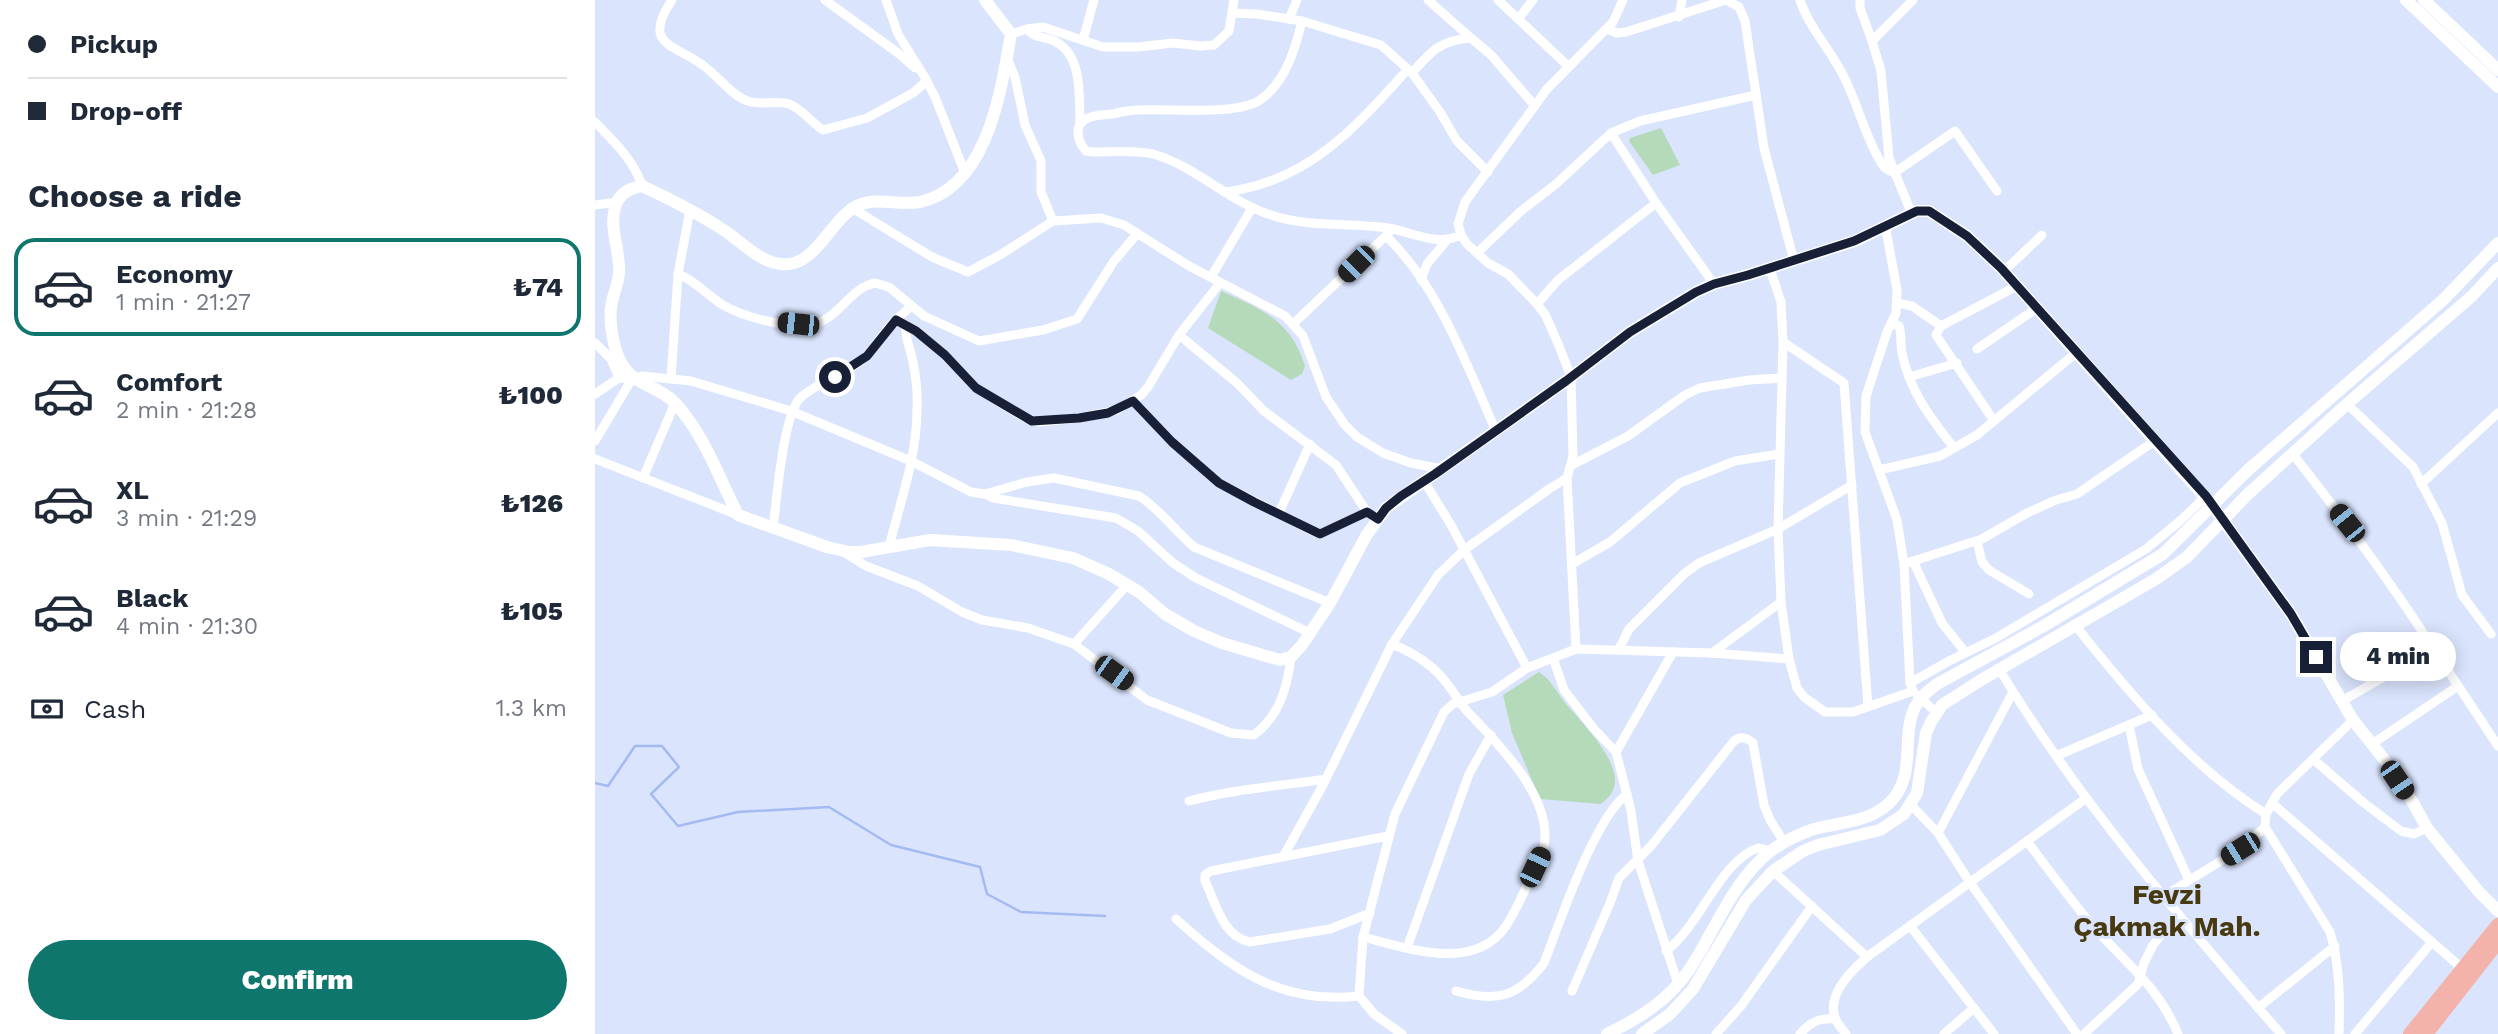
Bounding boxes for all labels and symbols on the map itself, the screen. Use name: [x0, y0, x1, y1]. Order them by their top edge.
car: [1334, 242, 1379, 286]
car: [777, 311, 820, 337]
route start: [819, 361, 851, 393]
car: [2326, 500, 2369, 546]
callout: 4 min: [2341, 632, 2456, 682]
route end: [2300, 641, 2332, 673]
car: [1091, 652, 1138, 694]
car: [2377, 757, 2418, 803]
car: [2217, 829, 2264, 869]
car: [1517, 844, 1554, 890]
district label: Fevzi Çakmak Mah.: [2073, 878, 2261, 943]

